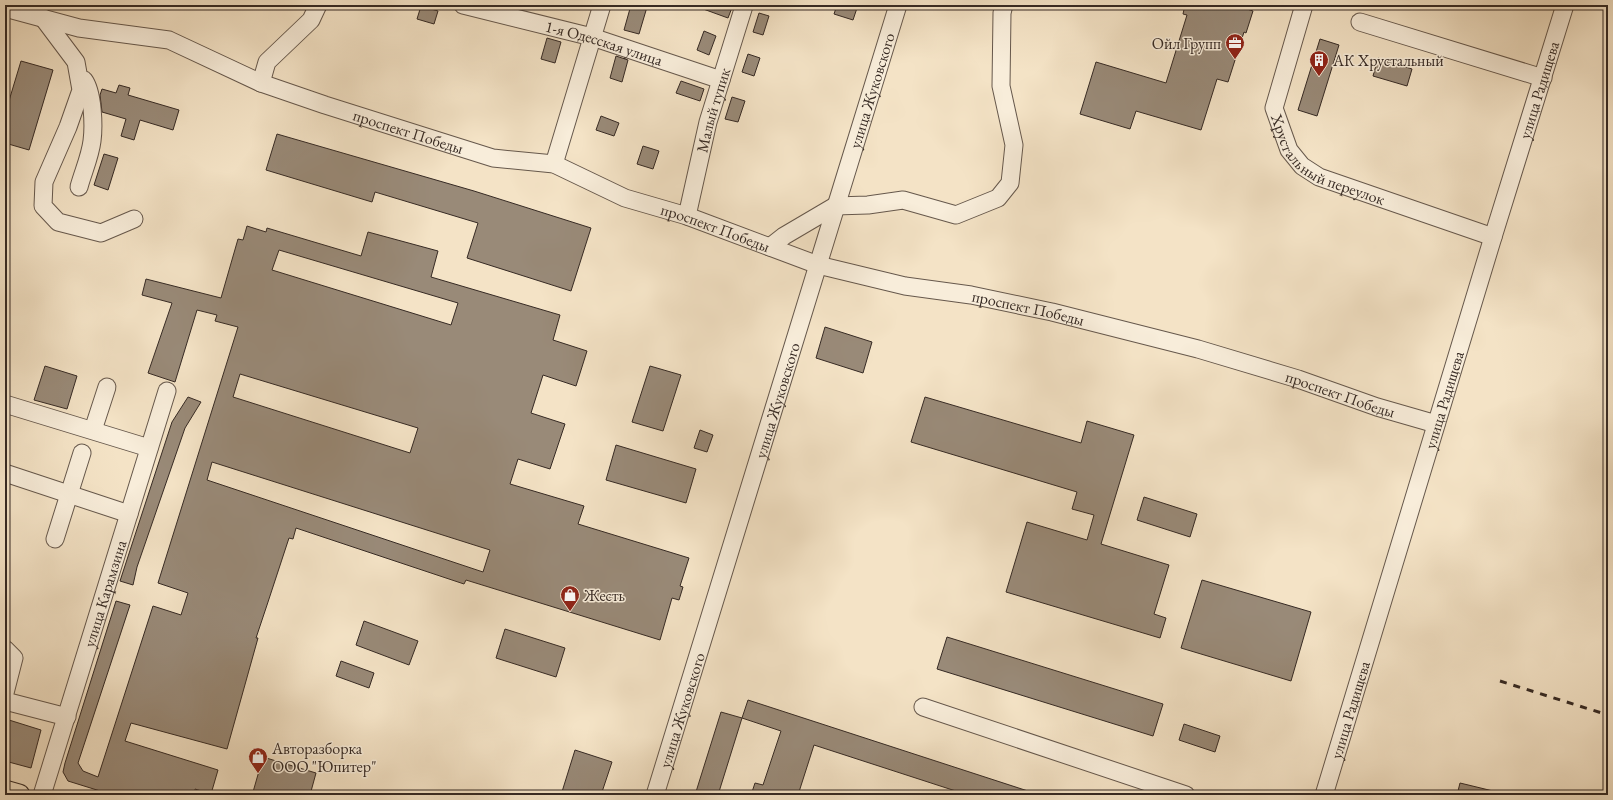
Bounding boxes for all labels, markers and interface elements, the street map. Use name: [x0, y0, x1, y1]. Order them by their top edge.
street label: 1-я Одесская улица: [543, 16, 666, 71]
street label: улица Жуковского: [844, 30, 900, 151]
office icon: Ойл Групп: [1224, 32, 1246, 60]
place label: Ойл Групп: [1152, 33, 1221, 54]
street label: улица Радищева: [1514, 38, 1564, 142]
building icon: АК Хрустальный: [1308, 49, 1330, 77]
place label: АК Хрустальный: [1332, 50, 1444, 71]
street label: Малый тупик: [691, 65, 735, 155]
street label: проспект Победы: [350, 105, 466, 159]
street label: Хрустальный переулок: [1266, 110, 1388, 210]
street label: проспект Победы: [658, 199, 773, 257]
street label: проспект Победы: [970, 286, 1087, 331]
street label: улица Жуковского: [750, 340, 805, 461]
street label: улица Радищева: [1419, 348, 1469, 451]
street label: проспект Победы: [1283, 366, 1397, 423]
street label: улица Карамзина: [78, 537, 132, 650]
shop icon: Жесть: [559, 584, 581, 612]
place label: Жесть: [583, 585, 625, 606]
street label: улица Жуковского: [654, 650, 710, 771]
street label: улица Радищева: [1326, 658, 1375, 761]
place label: Авторазборка ООО "Юпитер": [271, 738, 376, 777]
shop icon: Авторазборка ООО "Юпитер": [247, 746, 269, 774]

